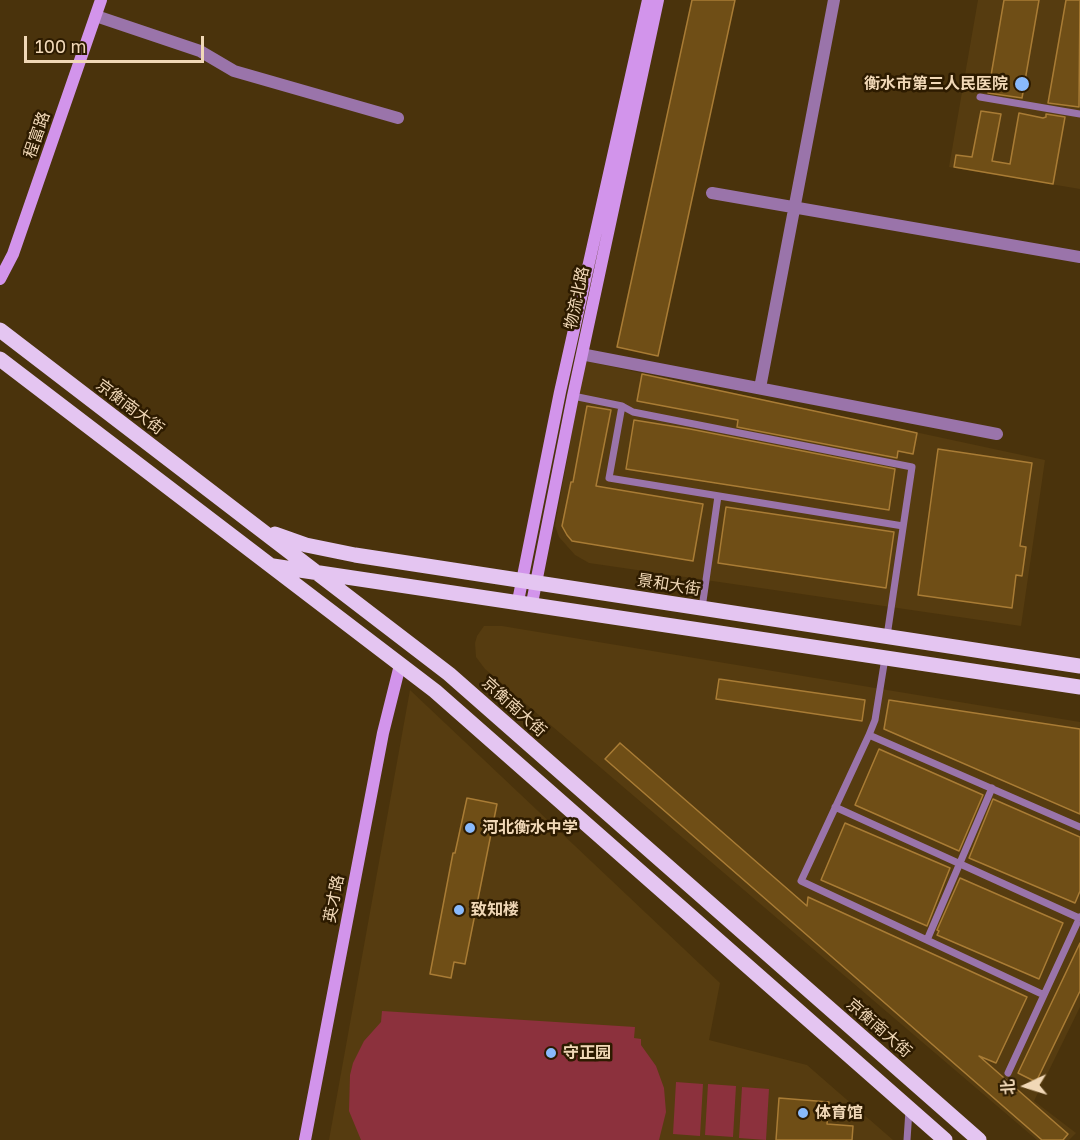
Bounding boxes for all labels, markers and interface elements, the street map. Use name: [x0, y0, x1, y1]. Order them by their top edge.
scale bar: [27, 24, 207, 62]
text: 100 m: [35, 35, 86, 57]
place label: 衡水市第三人民医院: [864, 74, 1008, 94]
marker: 衡水市第三人民医院: [1013, 75, 1031, 93]
street label: 程富路: [20, 109, 54, 161]
street label: 物流北路: [561, 265, 593, 331]
street label: 京衡南大街: [92, 375, 168, 439]
street label: 景和大街: [636, 571, 702, 599]
street label: 京衡南大街: [478, 673, 550, 741]
place label: 河北衡水中学: [482, 818, 578, 838]
marker: 河北衡水中学: [463, 821, 477, 835]
street label: 英才路: [320, 874, 348, 924]
place label: 致知楼: [471, 900, 519, 920]
marker: 致知楼: [452, 903, 466, 917]
street label: 京衡南大街: [843, 995, 915, 1061]
place label: 守正园: [563, 1043, 611, 1063]
marker: 守正园: [544, 1046, 558, 1060]
north arrow: [996, 1056, 1056, 1116]
text: 北: [998, 1079, 1019, 1096]
place label: 体育馆: [815, 1103, 863, 1123]
marker: 体育馆: [796, 1106, 810, 1120]

